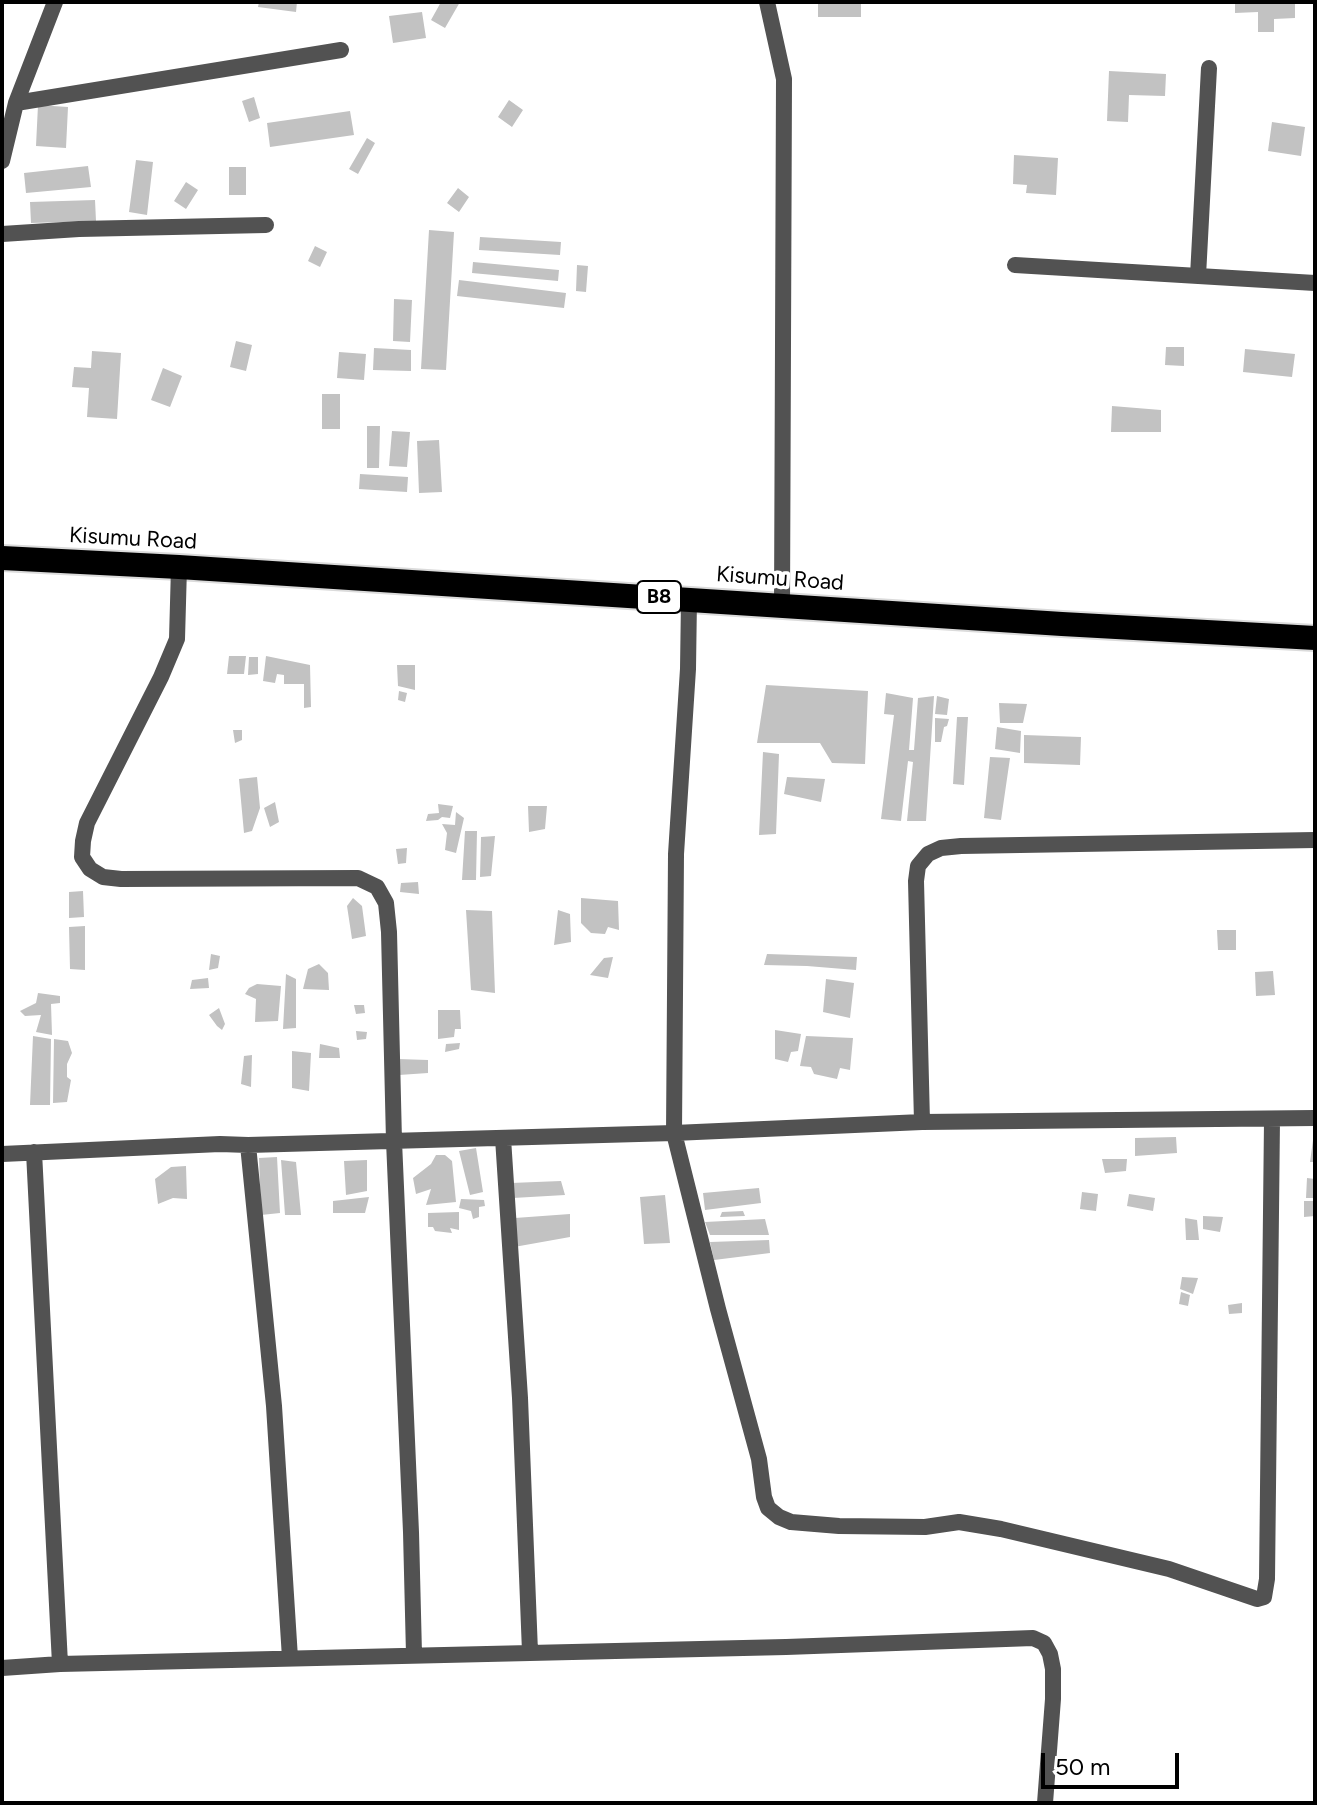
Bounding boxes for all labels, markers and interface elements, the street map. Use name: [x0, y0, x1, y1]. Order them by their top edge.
street label: Kisumu Road: [68, 522, 198, 556]
street label: Kisumu Road: [715, 561, 845, 597]
road number: B8: [637, 581, 681, 613]
scale bar: [1045, 1737, 1183, 1787]
text: 50 m: [1055, 1752, 1111, 1781]

